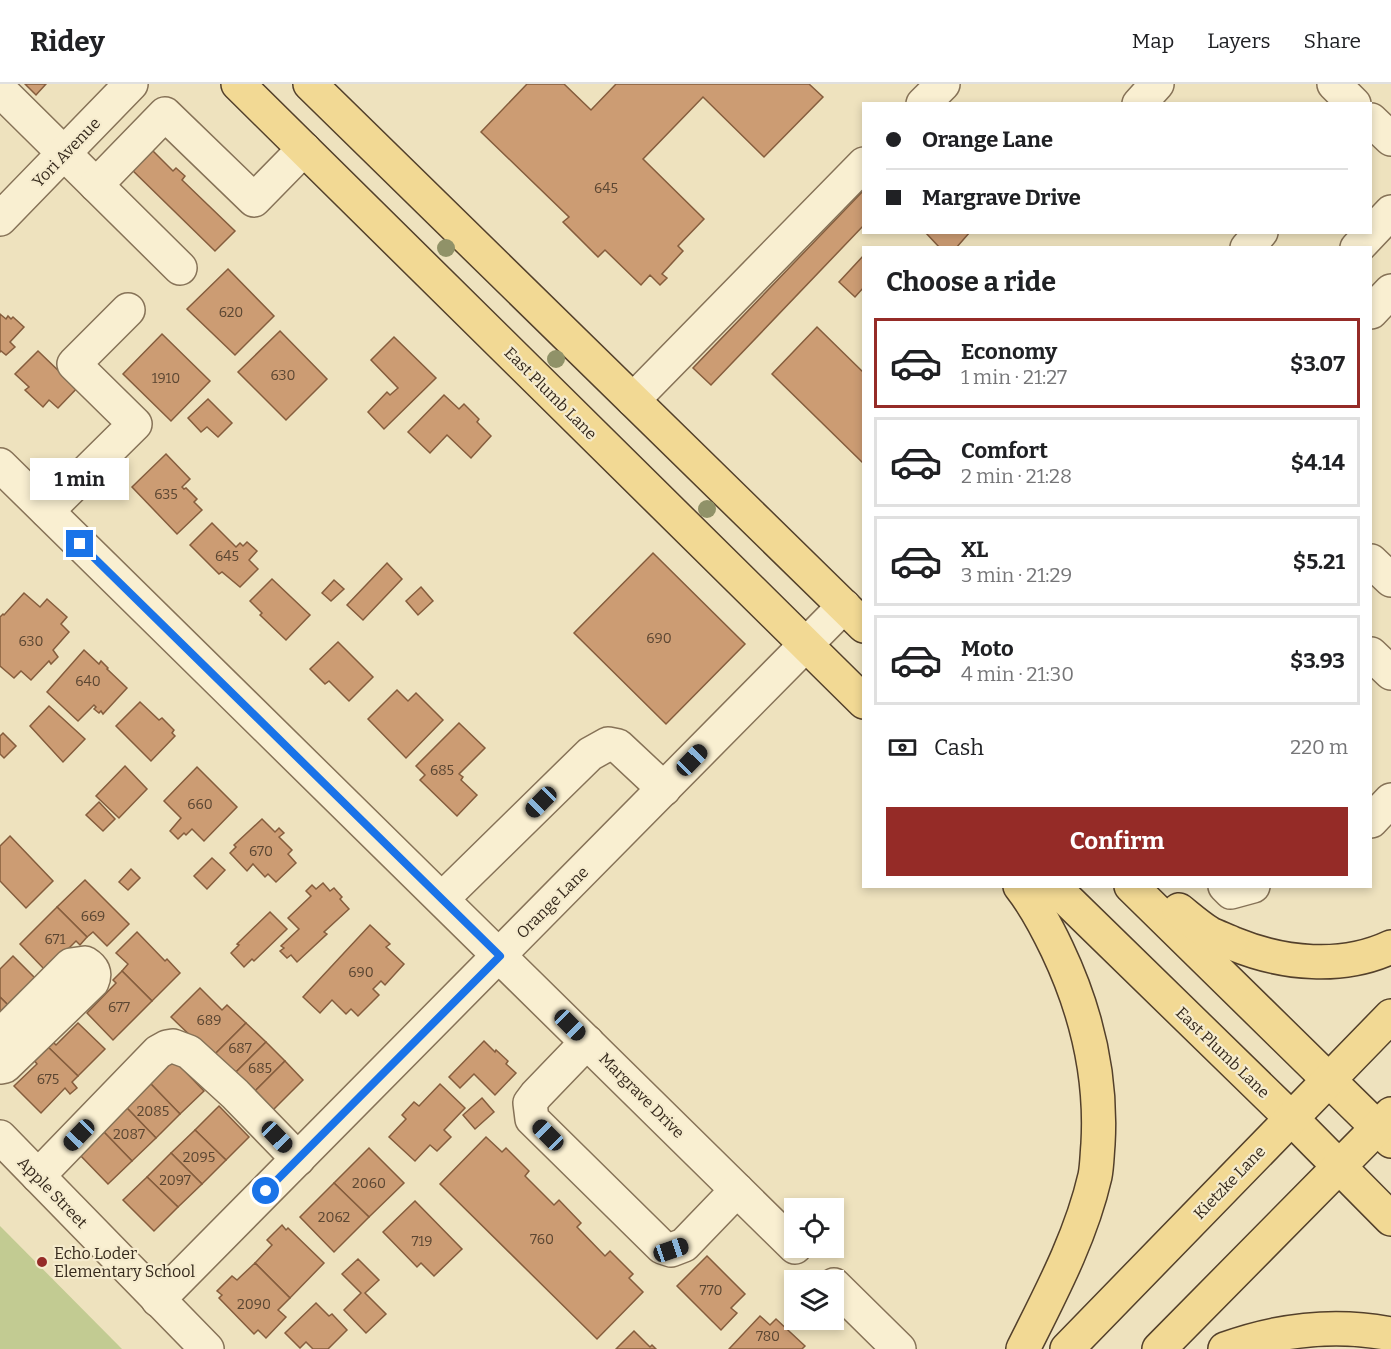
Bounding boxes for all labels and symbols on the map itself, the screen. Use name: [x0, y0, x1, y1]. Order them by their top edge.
street label: Yori Avenue: [28, 114, 104, 191]
house number: 645: [594, 180, 618, 197]
house number: 620: [219, 304, 243, 321]
street label: East Plumb Lane: [500, 343, 601, 444]
house number: 630: [271, 367, 296, 384]
house number: 1910: [152, 370, 180, 387]
callout: 1 min: [31, 457, 130, 499]
house number: 635: [154, 486, 178, 503]
route end: [66, 530, 93, 557]
house number: 645: [215, 548, 239, 565]
house number: 690: [646, 630, 672, 647]
house number: 630: [19, 633, 44, 650]
house number: 640: [75, 673, 101, 690]
car: [673, 741, 711, 779]
house number: 685: [430, 762, 454, 779]
car: [522, 783, 560, 821]
house number: 660: [187, 796, 213, 813]
house number: 670: [249, 843, 273, 860]
street label: Orange Lane: [512, 862, 592, 942]
house number: 669: [81, 908, 105, 925]
house number: 671: [45, 931, 66, 948]
house number: 690: [348, 964, 374, 981]
house number: 677: [108, 999, 130, 1016]
street label: East Plumb Lane: [1172, 1003, 1273, 1102]
car: [551, 1006, 589, 1044]
house number: 689: [197, 1012, 221, 1029]
house number: 687: [228, 1040, 252, 1057]
street label: Margrave Drive: [595, 1049, 688, 1142]
house number: 685: [248, 1060, 272, 1077]
house number: 675: [37, 1071, 59, 1088]
house number: 2085: [137, 1103, 169, 1120]
car: [60, 1116, 98, 1154]
car: [529, 1116, 567, 1154]
car: [258, 1118, 296, 1156]
house number: 2087: [113, 1126, 145, 1143]
street label: Kietzke Lane: [1190, 1142, 1269, 1223]
house number: 2095: [183, 1149, 215, 1166]
street label: Apple Street: [14, 1153, 92, 1232]
house number: 2097: [159, 1172, 191, 1189]
house number: 2060: [352, 1175, 386, 1192]
route start: [252, 1177, 279, 1204]
house number: 2062: [318, 1209, 350, 1226]
house number: 760: [530, 1231, 554, 1248]
house number: 719: [411, 1233, 433, 1250]
car: [651, 1236, 691, 1264]
place label: Echo Loder Elementary School: [54, 1244, 195, 1281]
marker: Echo Loder Elementary School: [35, 1255, 49, 1269]
house number: 770: [700, 1282, 722, 1299]
house number: 2090: [237, 1296, 271, 1313]
house number: 780: [756, 1328, 780, 1345]

